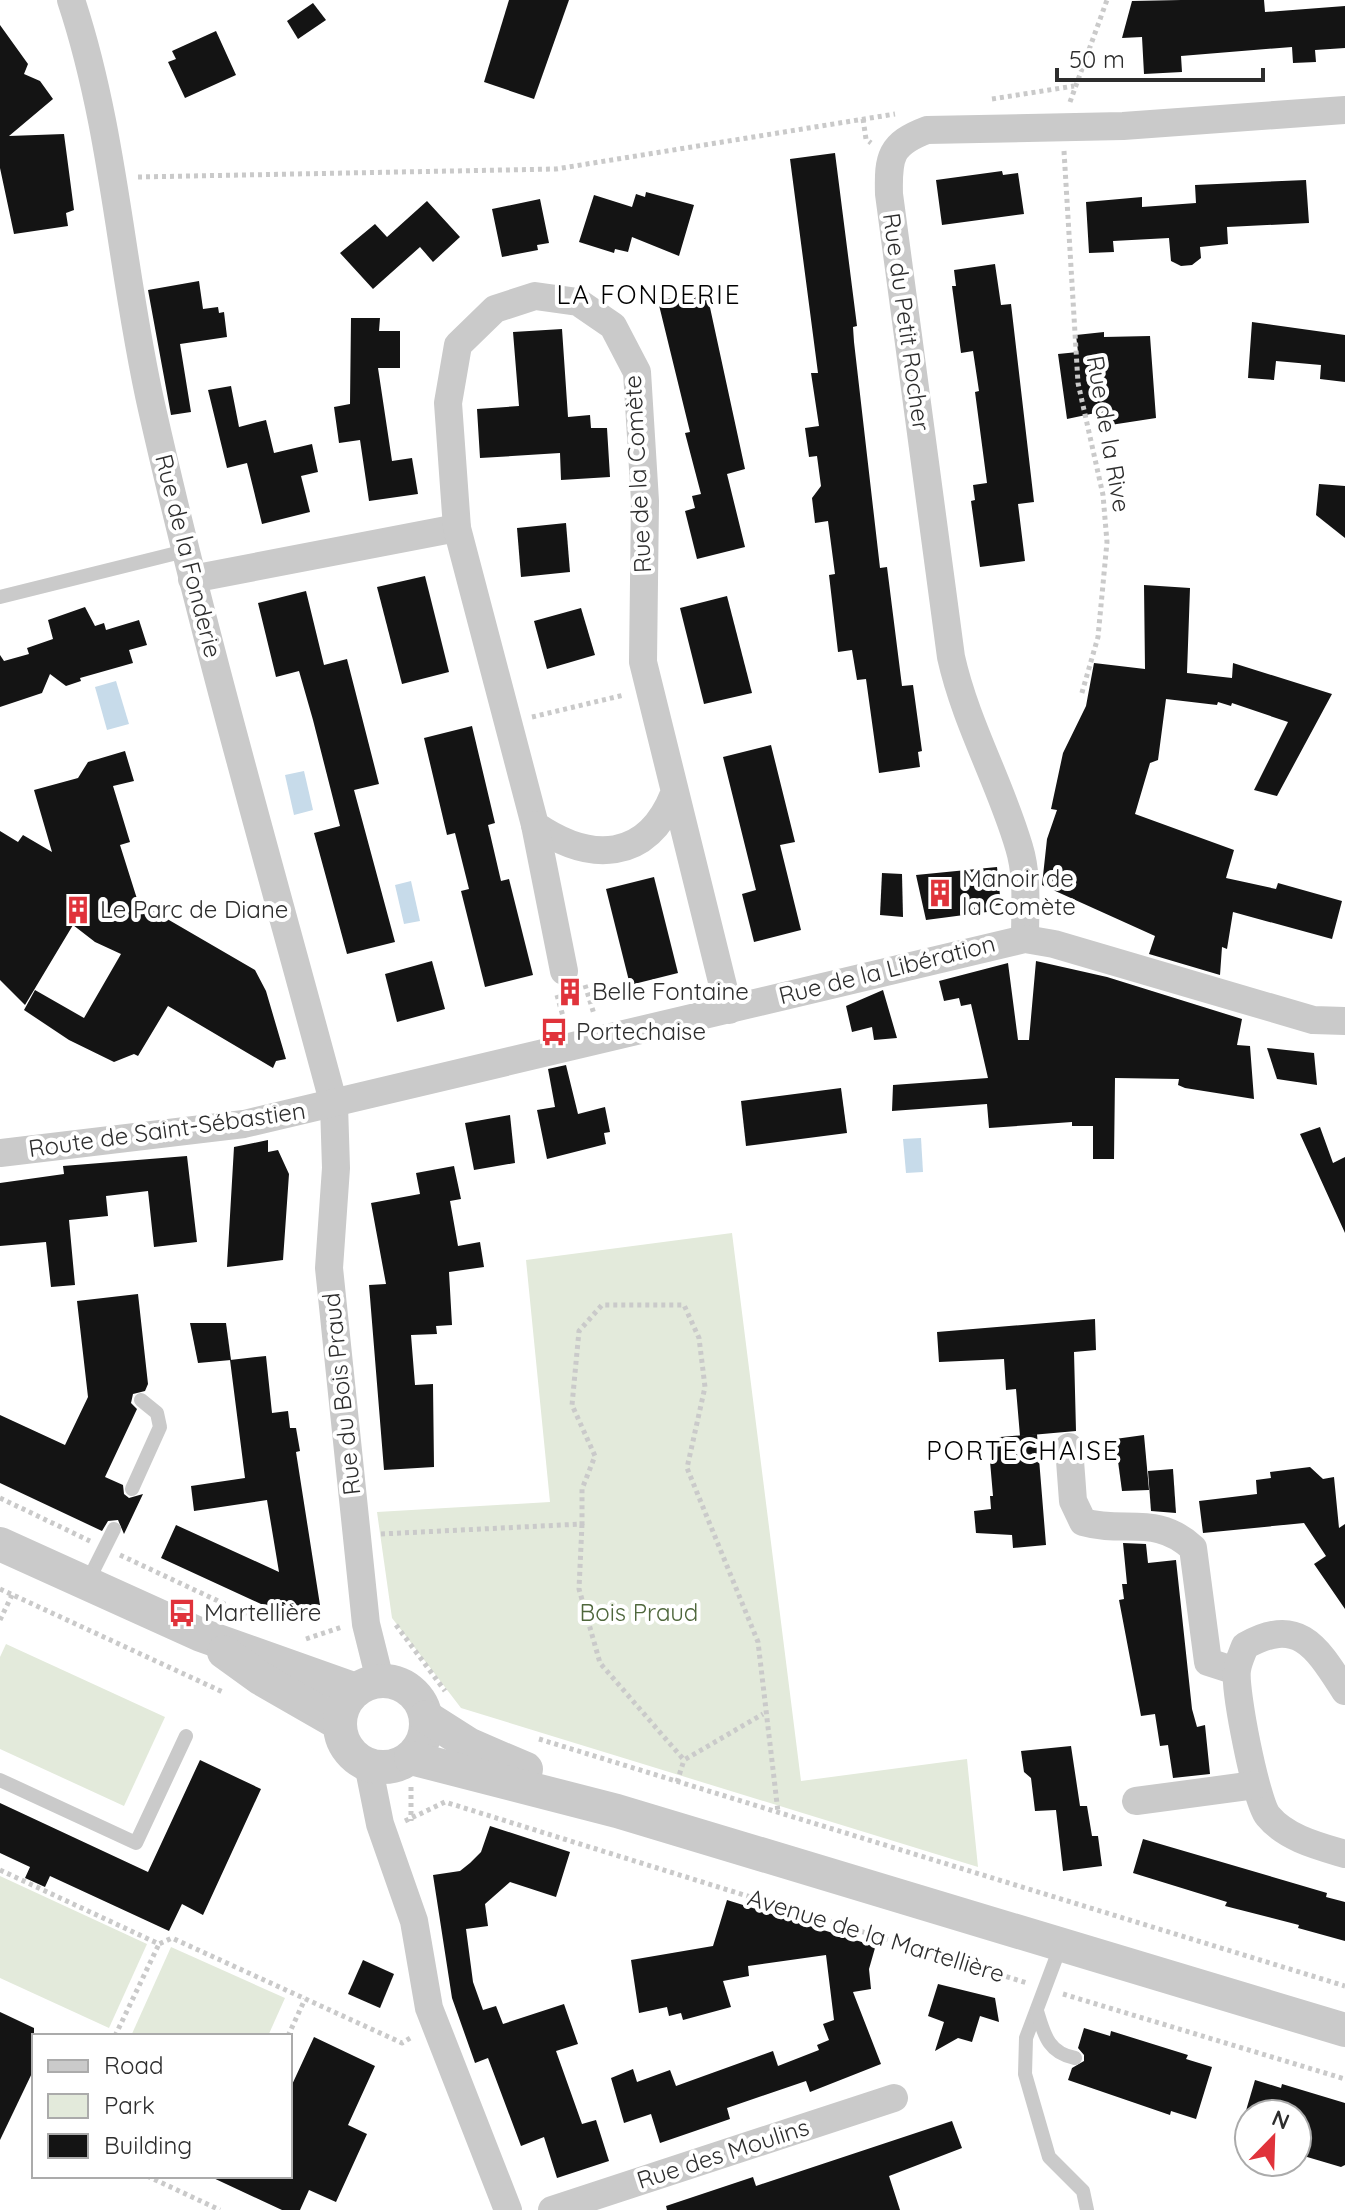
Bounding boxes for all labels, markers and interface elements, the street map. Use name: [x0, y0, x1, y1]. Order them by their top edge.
scale bar: [1057, 32, 1263, 82]
text: 50 m: [1069, 44, 1125, 74]
street label: Rue du Petit Rocher: [877, 211, 937, 433]
district label: LA FONDERIE: [556, 278, 742, 311]
street label: Rue de la Rive: [1080, 353, 1137, 514]
street label: Rue de la Comète: [617, 374, 657, 574]
street label: Rue de la Fonderie: [149, 451, 229, 661]
place label: Manoir de la Comète: [962, 863, 1076, 921]
building icon: Manoir de la Comète: [925, 878, 955, 908]
place label: Le Parc de Diane: [100, 894, 288, 924]
building icon: Le Parc de Diane: [63, 895, 93, 925]
street label: Rue de la Libération: [775, 928, 998, 1010]
place label: Belle Fontaine: [592, 976, 749, 1006]
building icon: Belle Fontaine: [555, 977, 585, 1007]
place label: Portechaise: [576, 1016, 706, 1046]
bus stop icon: Portechaise: [539, 1017, 569, 1047]
street label: Route de Saint-Sébastien: [26, 1095, 307, 1163]
street label: Rue du Bois Praud: [315, 1291, 367, 1497]
district label: PORTECHAISE: [926, 1434, 1120, 1467]
place label: Martellière: [204, 1597, 321, 1627]
park label: Bois Praud: [580, 1597, 698, 1627]
bus stop icon: Martellière: [167, 1598, 197, 1628]
street label: Avenue de la Martellière: [744, 1882, 1008, 1988]
legend: [32, 2034, 292, 2178]
text: Road: [104, 2050, 164, 2080]
text: Park: [104, 2090, 155, 2120]
north arrow: [1233, 2098, 1313, 2178]
text: N: [1268, 2104, 1294, 2136]
street label: Rue des Moulins: [633, 2111, 813, 2195]
text: Building: [104, 2130, 192, 2160]

